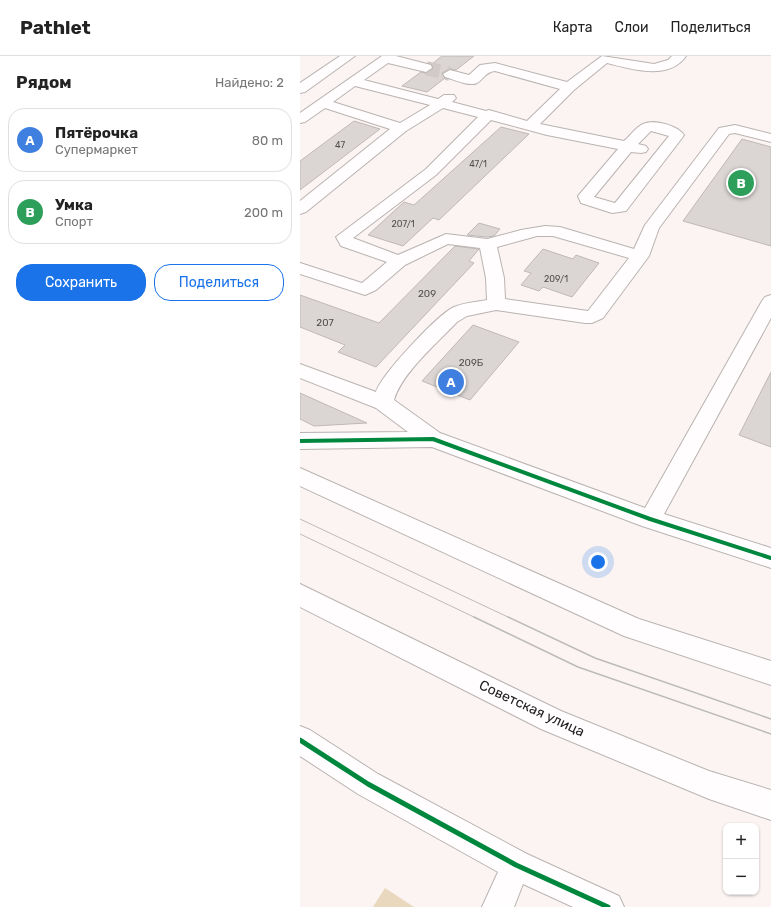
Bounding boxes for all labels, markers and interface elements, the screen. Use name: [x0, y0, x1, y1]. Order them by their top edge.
text: Pathlet: [20, 16, 91, 39]
text: Карта: [553, 19, 593, 36]
text: Слои: [615, 19, 649, 36]
text: Поделиться: [671, 19, 751, 36]
text: Рядом: [16, 72, 72, 92]
text: Найдено: 2: [215, 75, 284, 90]
text: Пятёрочка: [55, 124, 138, 142]
text: A: [25, 133, 35, 148]
text: 80 m: [252, 133, 283, 148]
house number: 47: [335, 140, 345, 150]
text: Супермаркет: [55, 142, 138, 157]
house number: 47/1: [469, 159, 487, 169]
pin: B: [728, 168, 754, 198]
text: Умка: [55, 196, 93, 214]
text: B: [25, 205, 35, 220]
text: 200 m: [244, 205, 283, 220]
text: Спорт: [55, 214, 93, 229]
house number: 207/1: [391, 219, 415, 229]
button: Сохранить: [16, 264, 146, 301]
button: Поделиться: [154, 264, 284, 301]
house number: 209/1: [544, 274, 568, 284]
house number: 209: [418, 288, 436, 300]
house number: 207: [316, 317, 334, 329]
house number: 209Б: [459, 357, 484, 369]
pin: A: [438, 367, 464, 397]
your location: [588, 552, 608, 572]
street label: Советская улица: [476, 677, 587, 740]
map controls: [723, 823, 759, 895]
button: +: [723, 823, 759, 859]
button: −: [723, 859, 759, 895]

